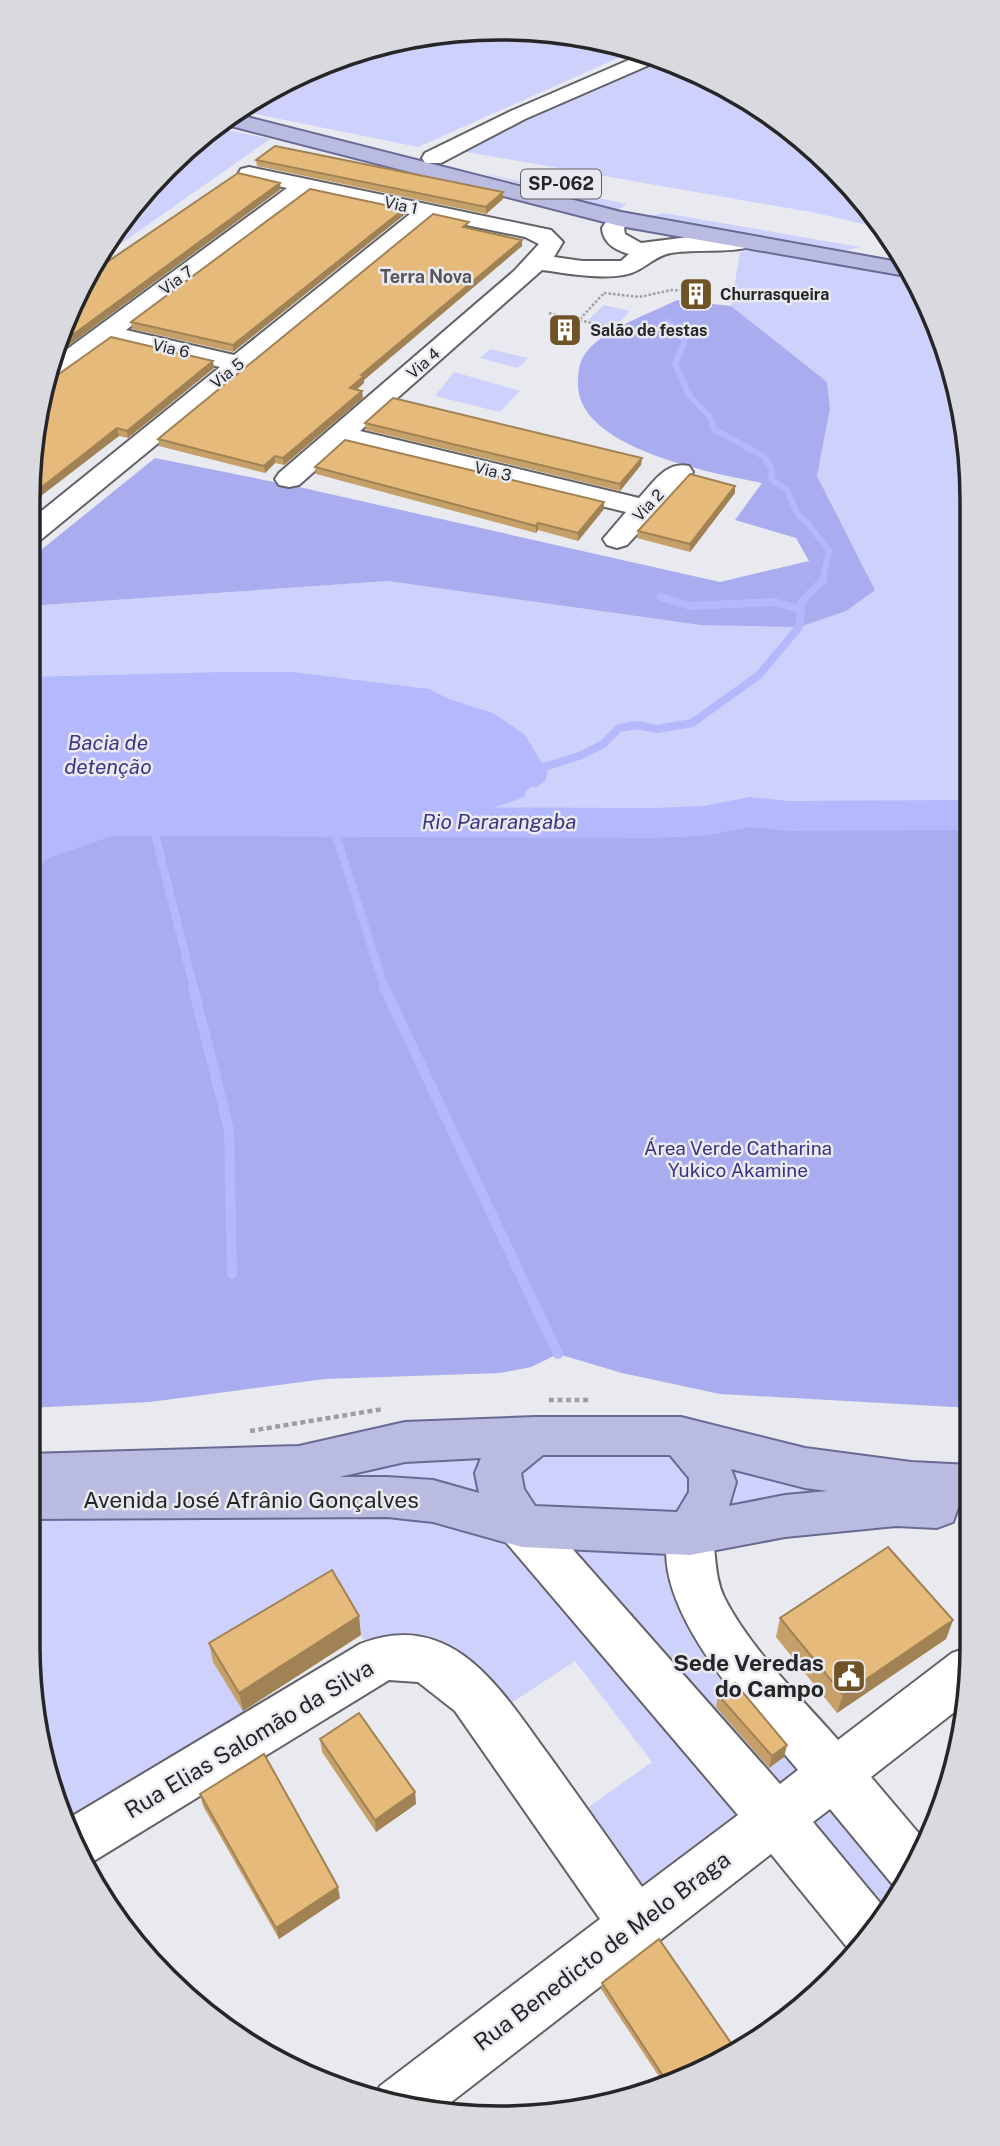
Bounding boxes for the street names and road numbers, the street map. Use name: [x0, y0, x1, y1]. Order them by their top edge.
road number: SP-062: [521, 169, 601, 198]
street label: Via 1: [382, 193, 419, 218]
street label: Via 7: [156, 262, 197, 299]
street label: Via 6: [151, 335, 191, 362]
street label: Via 4: [403, 344, 444, 383]
street label: Via 5: [207, 354, 248, 393]
street label: Via 3: [472, 458, 513, 485]
street label: Via 2: [629, 485, 668, 525]
street label: Avenida José Afrânio Gonçalves: [83, 1486, 419, 1513]
street label: Rua Elias Salomão da Silva: [120, 1654, 378, 1824]
street label: Rua Benedicto de Melo Braga: [468, 1845, 735, 2056]

